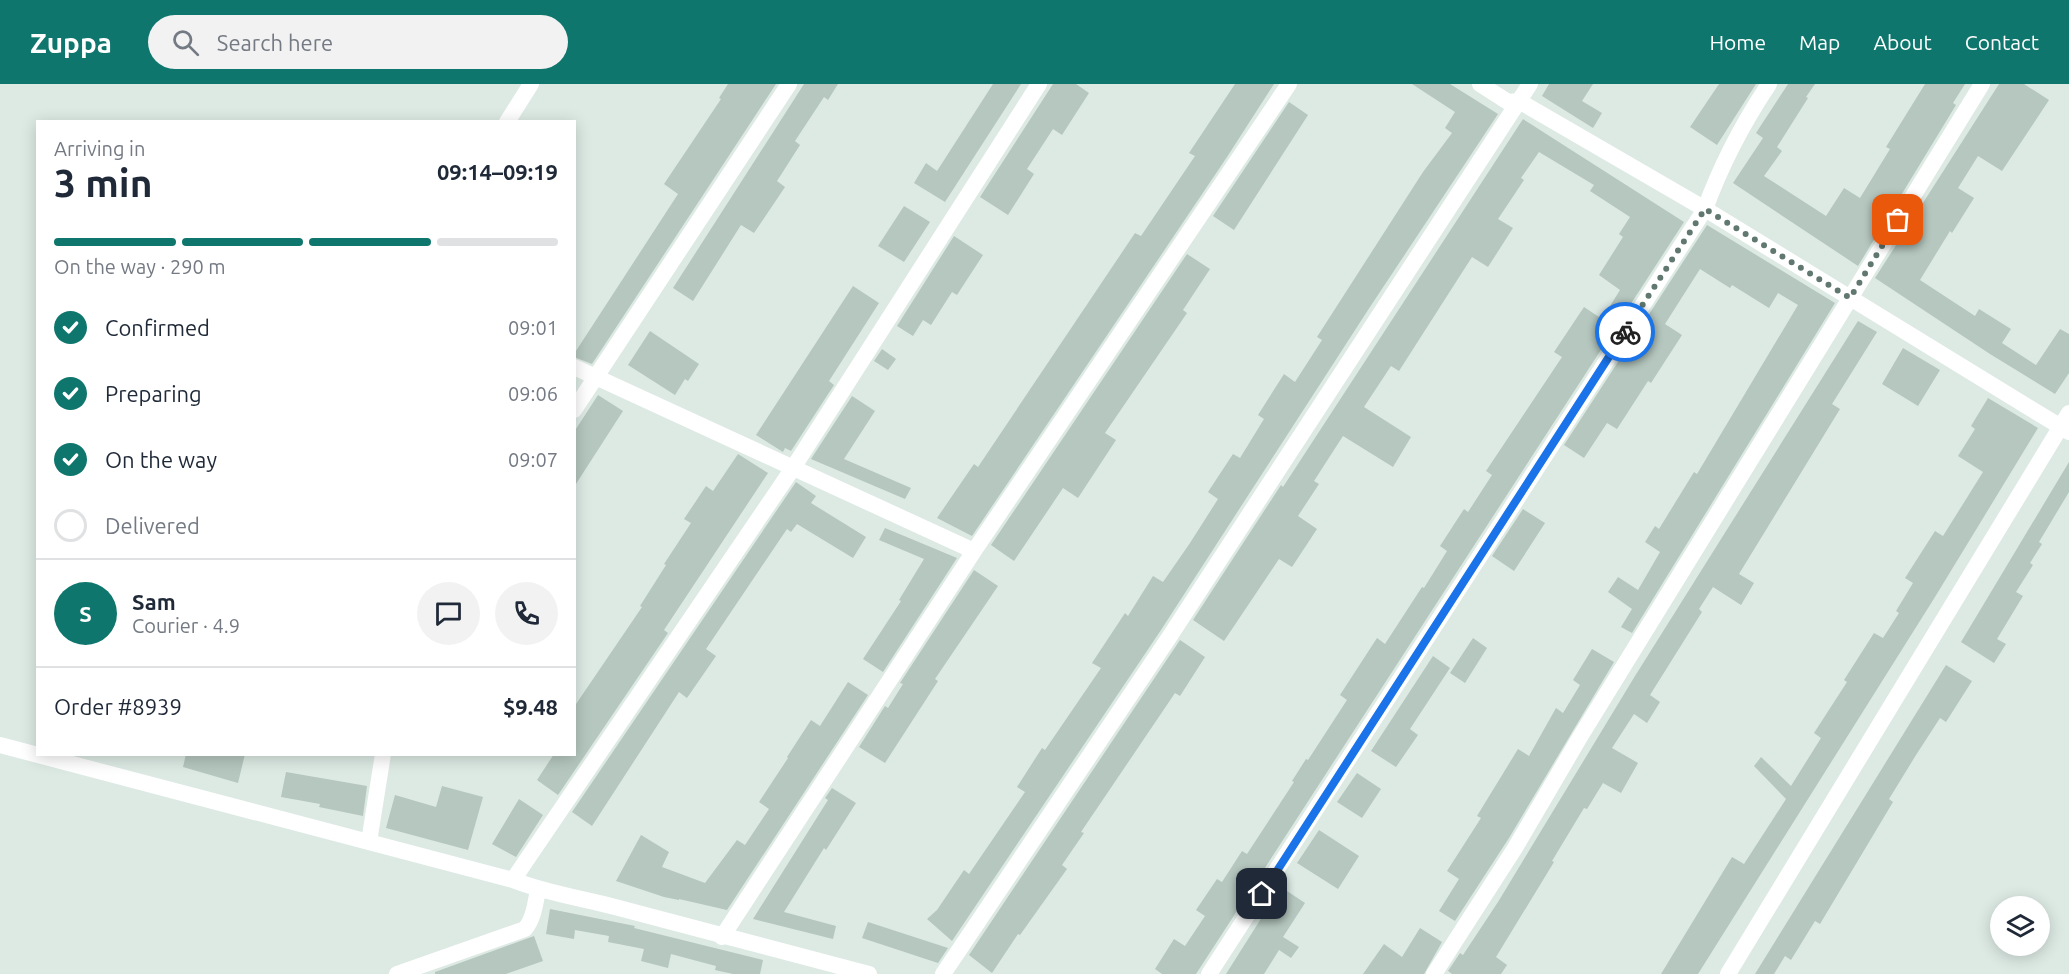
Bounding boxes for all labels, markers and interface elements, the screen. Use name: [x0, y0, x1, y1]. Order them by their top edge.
search box: [148, 15, 568, 69]
icon: search: [169, 26, 202, 59]
text: Zuppa: [30, 27, 112, 58]
text: Search here: [217, 30, 333, 55]
text: Home: [1709, 30, 1766, 54]
text: Map: [1799, 30, 1840, 54]
text: About: [1873, 30, 1932, 54]
text: Contact: [1965, 30, 2039, 54]
text: Arriving in: [54, 137, 145, 160]
text: 09:14–09:19: [437, 159, 558, 184]
text: 3 min: [54, 161, 153, 204]
pin: [1872, 194, 1923, 245]
icon: bag: [1881, 203, 1914, 236]
text: On the way · 290 m: [54, 255, 226, 278]
courier: [1595, 302, 1655, 362]
icon: check: [54, 311, 87, 344]
text: Confirmed: [105, 315, 210, 340]
text: 09:01: [508, 316, 558, 339]
icon: bike: [1609, 316, 1642, 349]
icon: check: [54, 377, 87, 410]
text: Preparing: [105, 381, 202, 406]
text: 09:06: [508, 382, 558, 405]
icon: check: [54, 443, 87, 476]
text: On the way: [105, 447, 217, 472]
text: 09:07: [508, 448, 558, 471]
text: Delivered: [105, 513, 200, 538]
button: chat: [417, 582, 480, 645]
button: phone: [495, 582, 558, 645]
text: Sam: [132, 589, 176, 614]
text: S: [79, 601, 92, 626]
text: Courier · 4.9: [132, 614, 240, 637]
text: Order #8939: [54, 694, 182, 719]
text: $9.48: [503, 694, 558, 719]
pin: [1236, 868, 1287, 919]
icon: home: [1245, 877, 1278, 910]
map controls: [1990, 896, 2050, 956]
button: layers: [1990, 896, 2050, 956]

